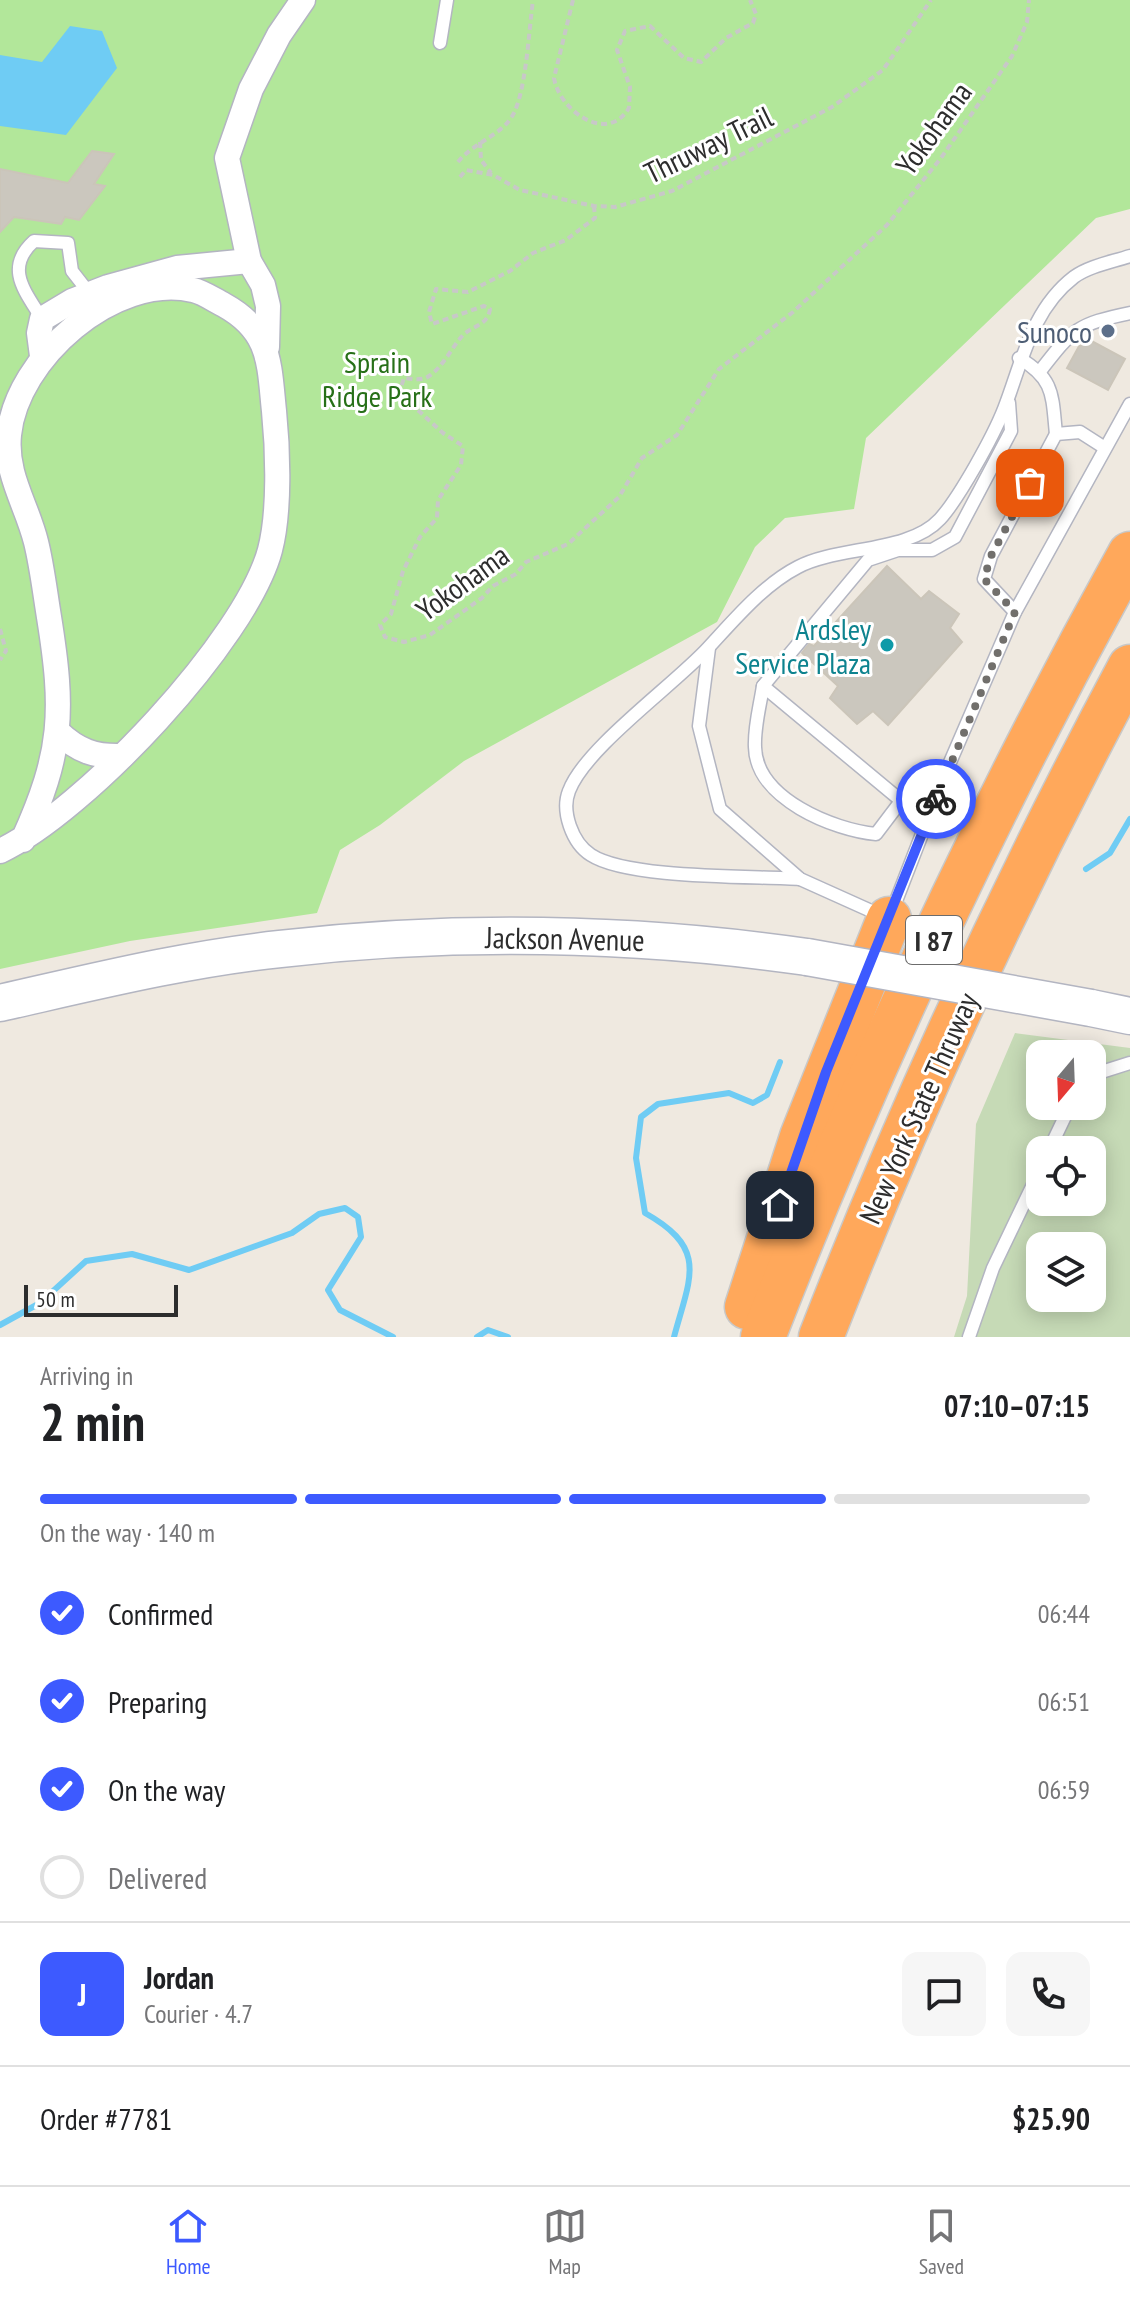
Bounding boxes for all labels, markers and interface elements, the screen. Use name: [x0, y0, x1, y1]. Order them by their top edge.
street label: Yokohama: [886, 74, 980, 182]
street label: Thruway Trail: [637, 96, 779, 192]
place label: Sunoco: [1017, 312, 1092, 351]
marker: Sunoco: [1099, 322, 1117, 340]
park label: Sprain Ridge Park: [322, 342, 432, 415]
pin: [996, 449, 1064, 517]
icon: bag: [1008, 461, 1052, 505]
street label: Yokohama: [408, 535, 516, 629]
place label: Ardsley Service Plaza: [735, 609, 872, 682]
marker: Ardsley Service Plaza: [878, 636, 896, 654]
courier: [896, 759, 976, 839]
icon: bike: [914, 777, 958, 821]
road number: I 87: [906, 916, 962, 964]
street label: Jackson Avenue: [484, 917, 645, 959]
street label: New York State Thruway: [850, 986, 987, 1230]
north arrow: [1026, 1040, 1106, 1120]
map controls: [1026, 1040, 1106, 1312]
button: locate: [1026, 1136, 1106, 1216]
pin: [746, 1171, 814, 1239]
icon: home: [758, 1183, 802, 1227]
button: layers: [1026, 1232, 1106, 1312]
scale bar: [24, 1281, 178, 1317]
text: 50 m: [36, 1285, 75, 1313]
text: Arriving in: [40, 1359, 133, 1392]
text: 07:10–07:15: [944, 1386, 1090, 1425]
text: 2 min: [40, 1388, 145, 1455]
text: On the way · 140 m: [40, 1516, 215, 1549]
icon: check: [40, 1591, 84, 1635]
text: Confirmed: [108, 1594, 213, 1633]
text: 06:44: [1038, 1597, 1090, 1630]
icon: check: [40, 1679, 84, 1723]
text: Preparing: [108, 1682, 207, 1721]
text: 06:51: [1038, 1685, 1090, 1718]
icon: check: [40, 1767, 84, 1811]
text: On the way: [108, 1770, 225, 1809]
text: 06:59: [1038, 1773, 1090, 1806]
text: Delivered: [108, 1858, 207, 1897]
button: chat: [902, 1952, 986, 2036]
button: phone: [1006, 1952, 1090, 2036]
text: Jordan: [144, 1958, 214, 1997]
text: J: [78, 1975, 86, 2014]
text: Courier · 4.7: [144, 1997, 253, 2030]
text: Order #7781: [40, 2099, 172, 2138]
text: $25.90: [1012, 2099, 1090, 2138]
tab: Home: [166, 2204, 211, 2280]
tab: Map: [543, 2204, 587, 2280]
tab: Saved: [919, 2204, 964, 2280]

